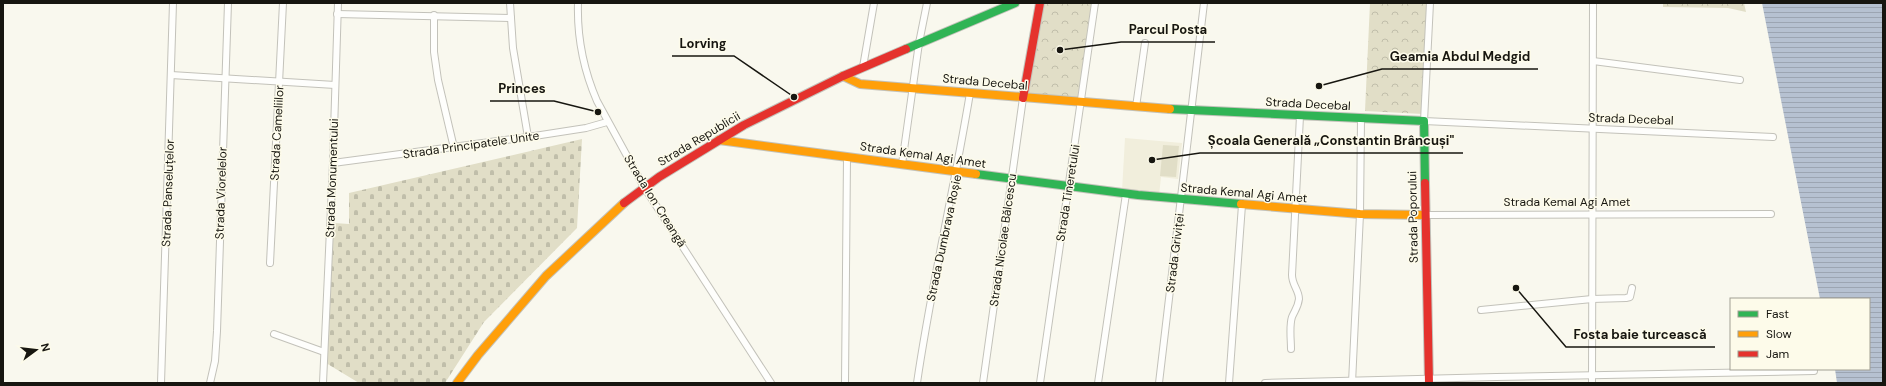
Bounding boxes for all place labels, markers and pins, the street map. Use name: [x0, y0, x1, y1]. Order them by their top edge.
callout: Parcul Posta: [1121, 17, 1215, 42]
callout: Lorving: [672, 31, 734, 56]
callout: Geamia Abdul Medgid: [1382, 44, 1538, 69]
callout: Princes: [490, 76, 554, 101]
callout: Școala Generală „Constantin Brâncuși": [1200, 128, 1463, 153]
callout: Fosta baie turcească: [1566, 322, 1715, 347]

